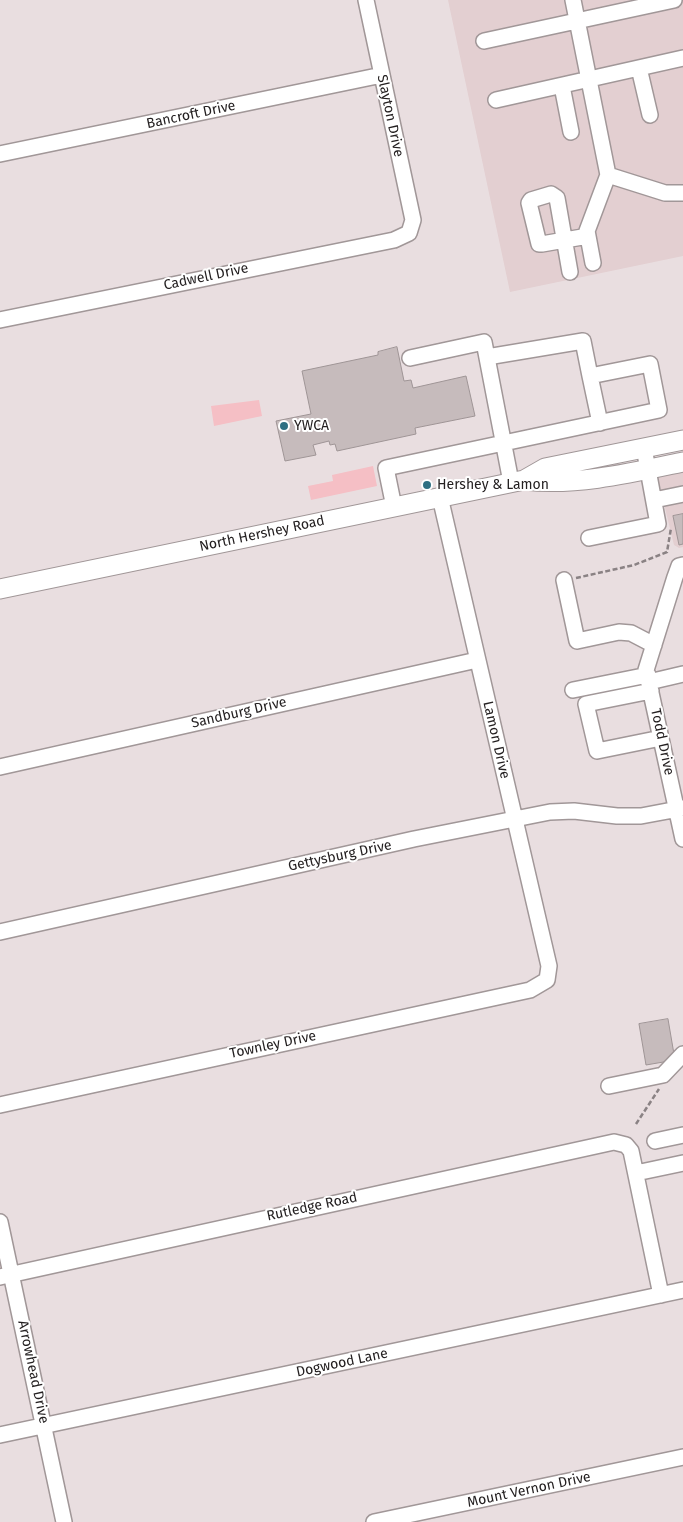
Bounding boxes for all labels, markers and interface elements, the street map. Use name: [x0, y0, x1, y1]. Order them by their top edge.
street label: Slayton Drive: [373, 73, 407, 159]
street label: Bancroft Drive: [145, 97, 237, 133]
street label: Cadwell Drive: [162, 260, 250, 294]
place label: YWCA: [294, 418, 329, 434]
marker: YWCA: [278, 420, 290, 432]
place label: Hershey & Lamon: [437, 477, 549, 493]
marker: Hershey & Lamon: [421, 479, 433, 491]
street label: North Hershey Road: [198, 513, 326, 555]
street label: Sandburg Drive: [190, 694, 288, 732]
street label: Lamon Drive: [479, 699, 513, 781]
street label: Todd Drive: [647, 707, 677, 777]
street label: Gettysburg Drive: [287, 837, 393, 875]
street label: Townley Drive: [228, 1028, 318, 1062]
street label: Rutledge Road: [265, 1189, 359, 1225]
street label: Arrowhead Drive: [14, 1319, 52, 1425]
street label: Dogwood Lane: [295, 1345, 389, 1381]
street label: Mount Vernon Drive: [466, 1469, 592, 1511]

